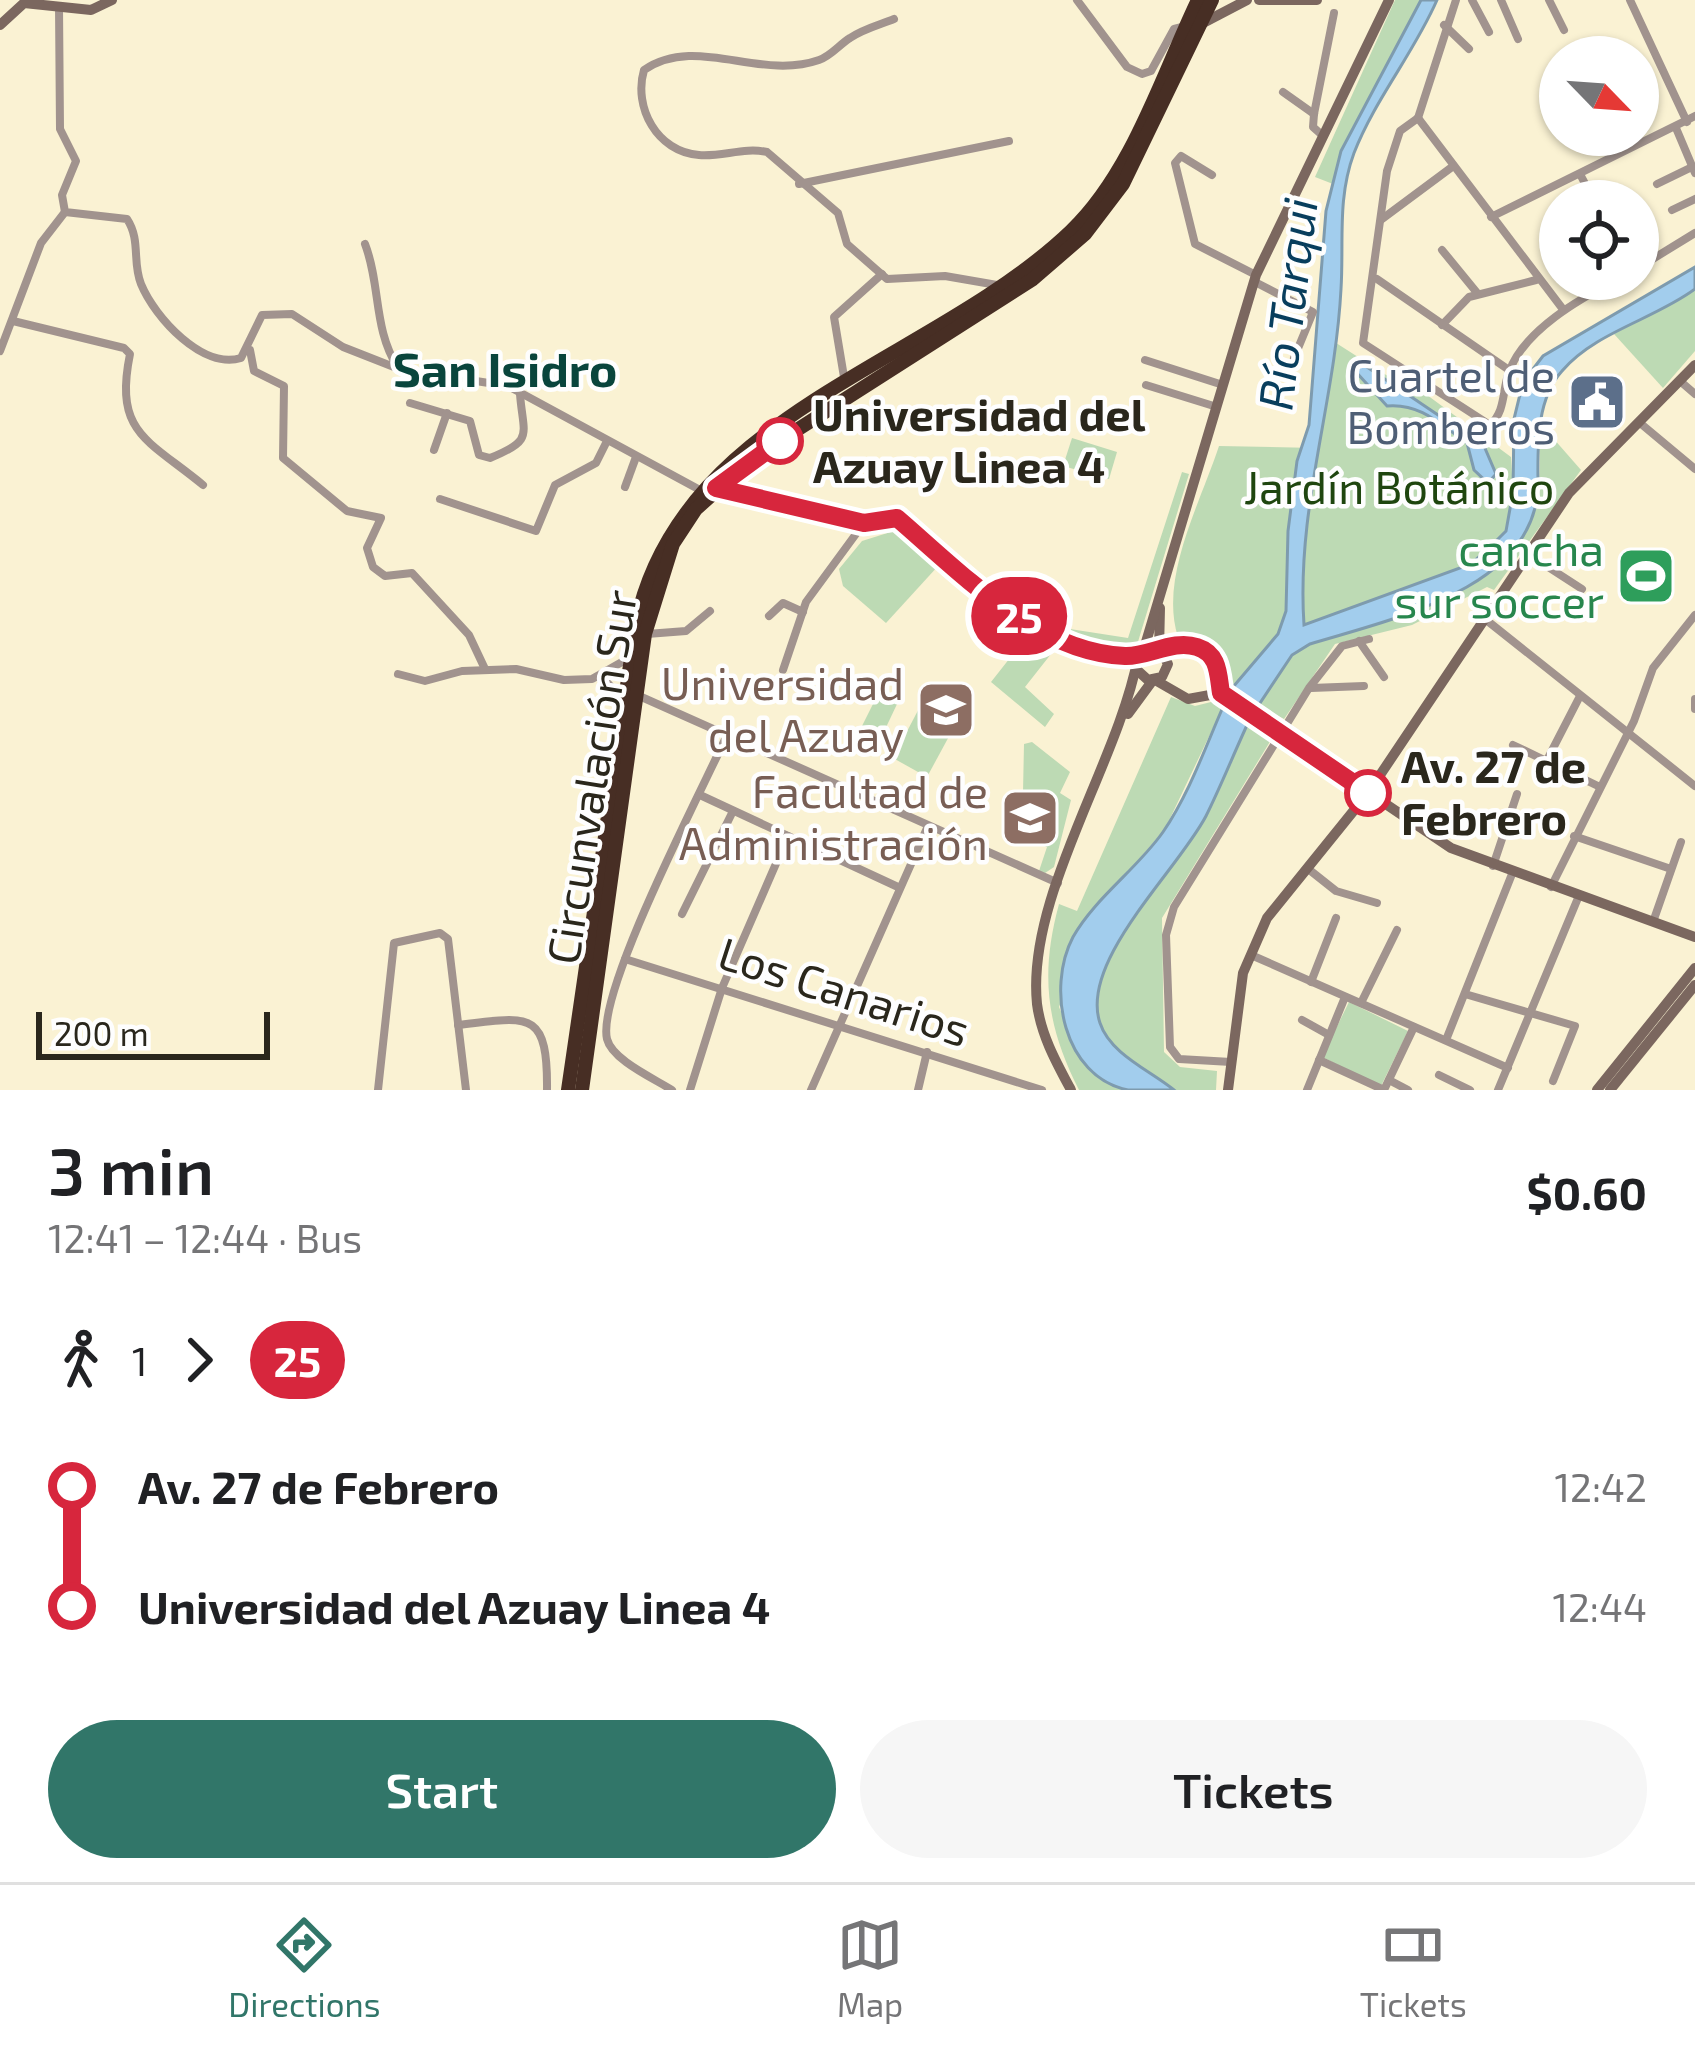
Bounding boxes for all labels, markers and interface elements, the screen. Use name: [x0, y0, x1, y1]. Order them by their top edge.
north arrow: [1539, 36, 1659, 156]
map controls: [1539, 36, 1659, 300]
button: locate: [1539, 180, 1659, 300]
water label: Río Tarqui: [1244, 194, 1328, 413]
district label: San Isidro: [393, 339, 617, 397]
place label: Cuartel de Bomberos: [1346, 347, 1555, 453]
public building icon: Cuartel de Bomberos: [1566, 371, 1628, 433]
place label: Universidad del Azuay Linea 4: [813, 386, 1146, 493]
marker: Universidad del Azuay Linea 4: [758, 419, 802, 463]
park label: Jardín Botánico: [1244, 459, 1554, 513]
place label: cancha sur soccer: [1394, 521, 1604, 627]
sports icon: cancha sur soccer: [1615, 545, 1677, 607]
line badge: 25: [965, 577, 1073, 655]
street label: Circunvalación Sur: [534, 586, 646, 968]
text: 25: [995, 591, 1043, 641]
place label: Universidad del Azuay: [661, 655, 904, 761]
school or university icon: Universidad del Azuay: [915, 679, 977, 741]
place label: Av. 27 de Febrero: [1401, 738, 1586, 844]
place label: Facultad de Administración: [679, 763, 988, 869]
marker: Av. 27 de Febrero: [1346, 771, 1390, 815]
school or university icon: Facultad de Administración: [999, 787, 1061, 849]
street label: Los Canarios: [712, 924, 977, 1056]
scale bar: [36, 1006, 270, 1059]
text: 200 m: [54, 1013, 149, 1053]
text: 3 min: [48, 1129, 214, 1208]
text: $0.60: [1527, 1165, 1647, 1219]
text: 12:41 – 12:44 · Bus: [48, 1214, 362, 1261]
icon: walk: [48, 1327, 114, 1393]
icon: forward: [166, 1327, 232, 1393]
text: 25: [274, 1335, 321, 1385]
text: 1: [132, 1337, 148, 1384]
text: Av. 27 de Febrero: [138, 1459, 499, 1513]
text: 12:42: [1554, 1463, 1647, 1510]
text: Universidad del Azuay Linea 4: [138, 1579, 771, 1633]
text: 12:44: [1552, 1583, 1647, 1630]
button: Start: [48, 1720, 836, 1858]
button: Tickets: [860, 1720, 1647, 1858]
tab: Directions: [228, 1912, 380, 2024]
tab: Map: [837, 1912, 903, 2024]
tab: Tickets: [1360, 1912, 1467, 2024]

